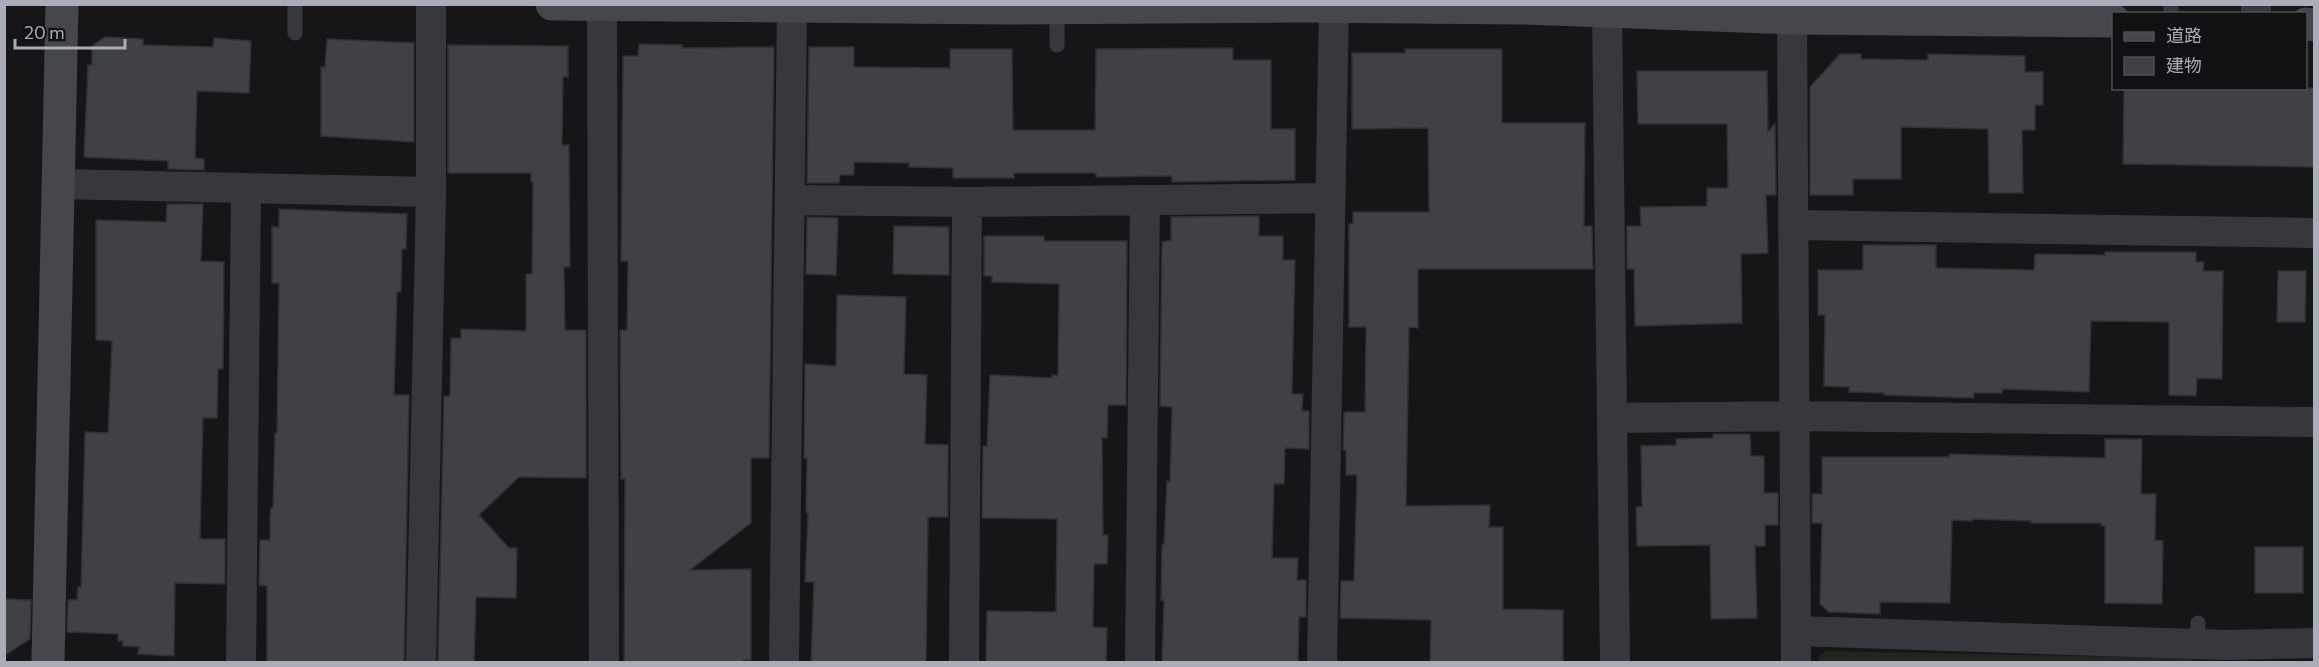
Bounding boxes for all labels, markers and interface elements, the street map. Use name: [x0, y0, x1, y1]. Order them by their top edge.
scale bar: [15, 12, 124, 50]
legend: [2112, 12, 2307, 90]
text: 20 m: [24, 21, 65, 43]
text: 道路: [2166, 24, 2202, 46]
text: 建物: [2166, 54, 2202, 76]

